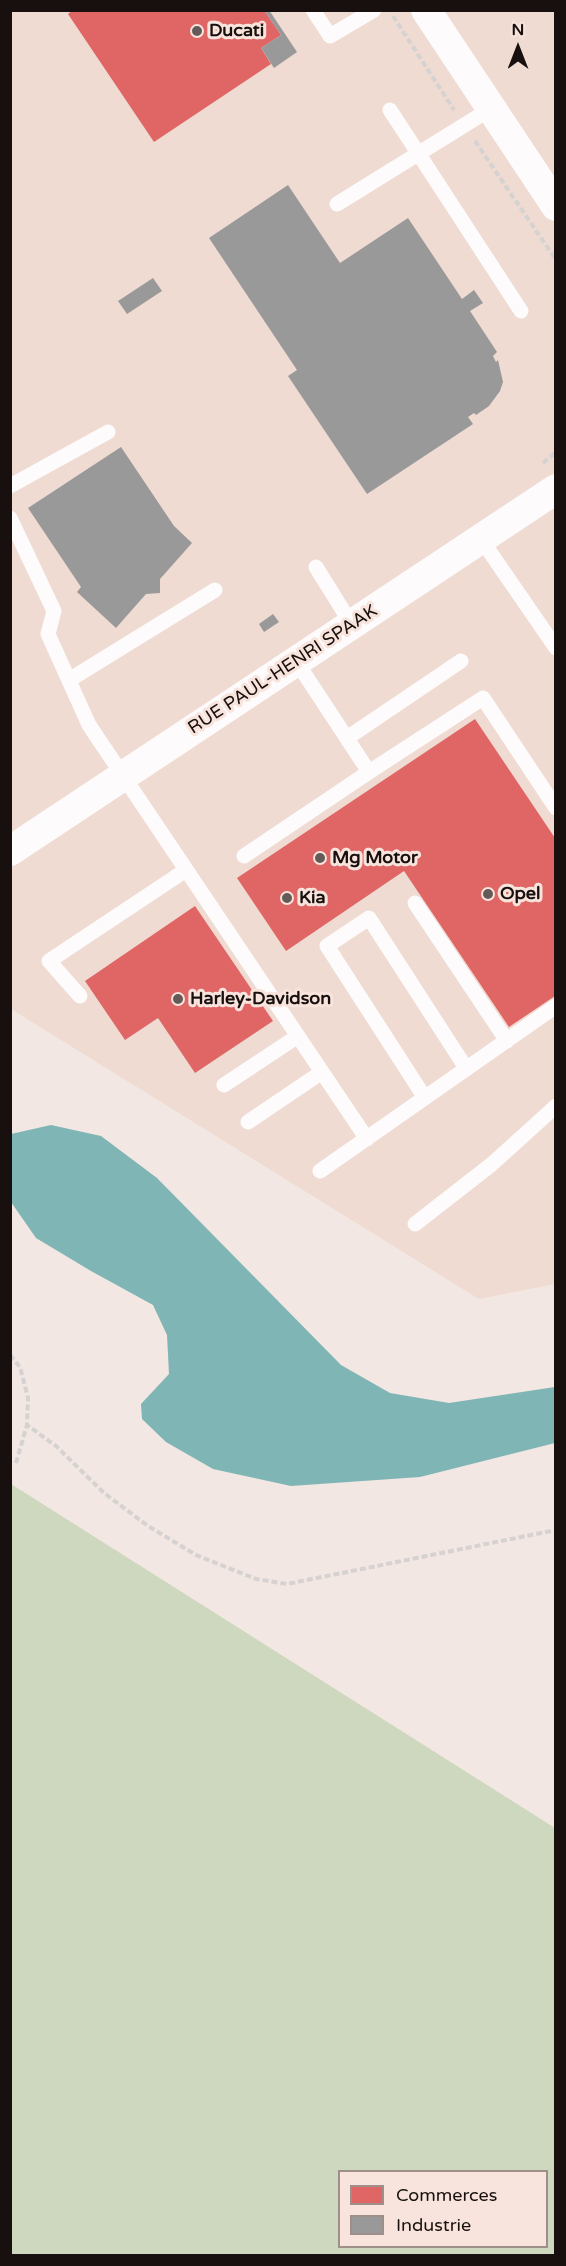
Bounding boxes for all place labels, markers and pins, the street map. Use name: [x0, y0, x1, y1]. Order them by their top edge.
place label: Ducati: [209, 20, 264, 42]
marker: Ducati: [190, 24, 204, 38]
place label: Mg Motor: [332, 847, 418, 869]
marker: Mg Motor: [313, 851, 327, 865]
place label: Opel: [500, 883, 540, 905]
place label: Kia: [299, 887, 326, 909]
marker: Opel: [481, 887, 495, 901]
marker: Kia: [280, 891, 294, 905]
place label: Harley-Davidson: [190, 988, 331, 1010]
marker: Harley-Davidson: [171, 992, 185, 1006]

